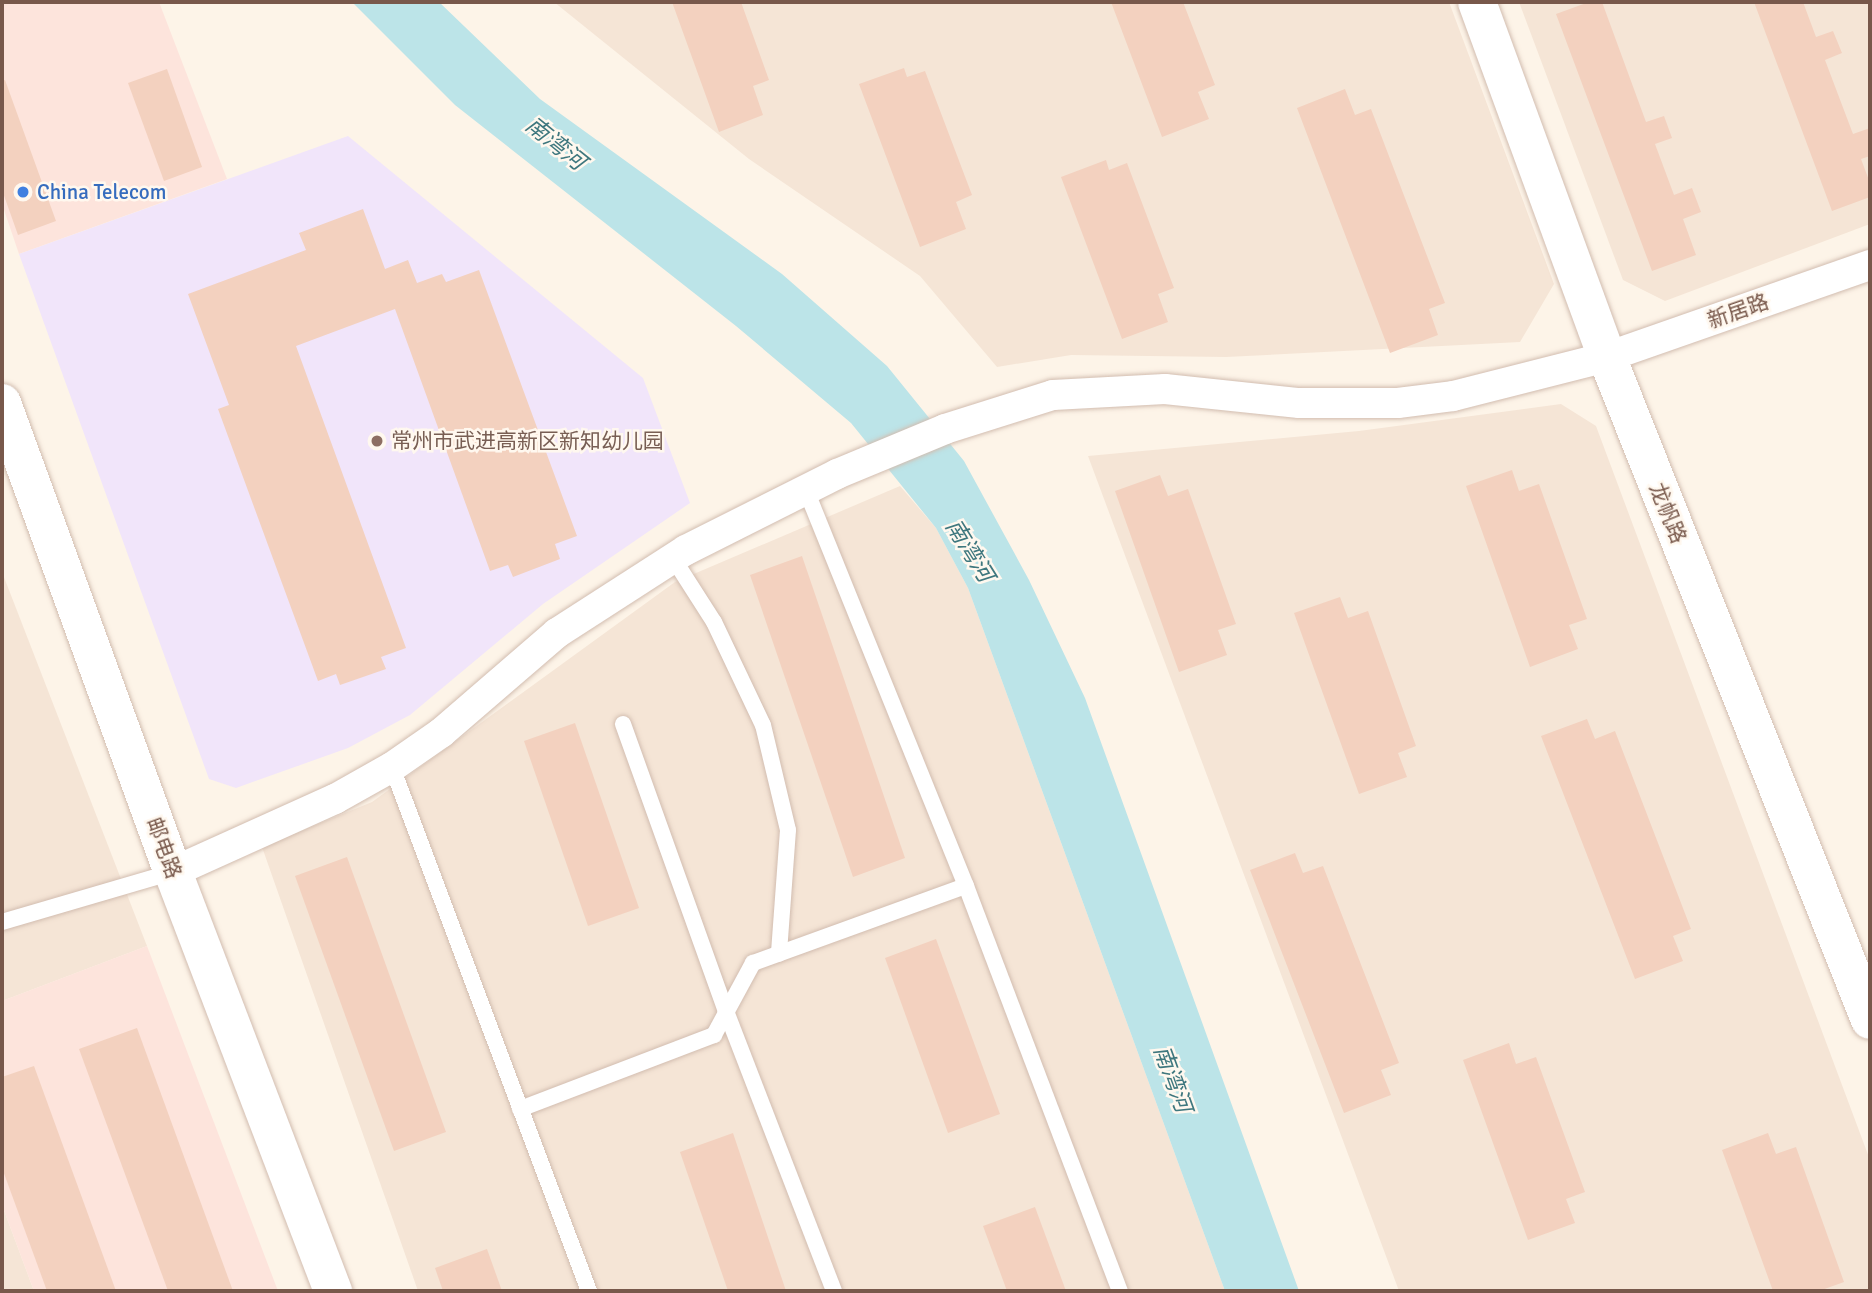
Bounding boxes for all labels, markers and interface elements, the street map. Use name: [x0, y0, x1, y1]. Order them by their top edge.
water label: 南湾河: [520, 112, 590, 176]
place label: China Telecom: [37, 179, 167, 205]
marker: China Telecom: [15, 184, 31, 200]
street label: 新居路: [1704, 289, 1772, 333]
place label: 常州市武进高新区新知幼儿园: [391, 428, 664, 454]
marker: 常州市武进高新区新知幼儿园: [369, 433, 385, 449]
street label: 龙帆路: [1645, 479, 1691, 547]
water label: 南湾河: [939, 514, 999, 588]
street label: 邮电路: [141, 814, 187, 882]
water label: 南湾河: [1147, 1042, 1197, 1116]

